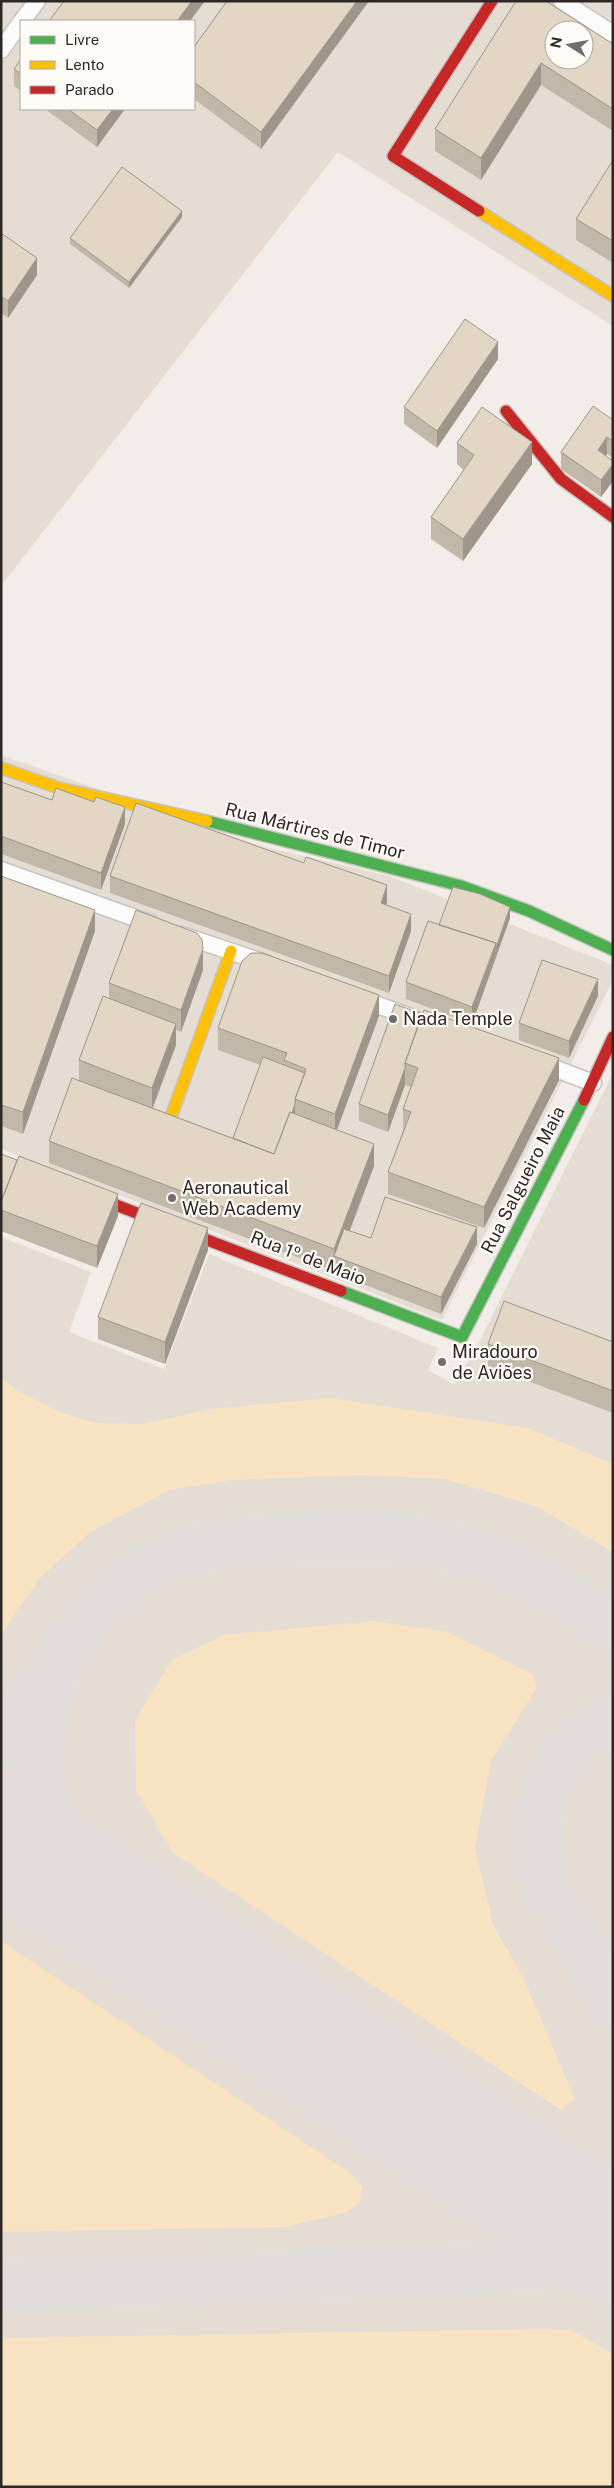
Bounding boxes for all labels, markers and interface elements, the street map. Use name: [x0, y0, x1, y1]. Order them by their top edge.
legend: [20, 20, 195, 110]
north arrow: [544, 20, 594, 70]
text: Livre: [65, 31, 99, 48]
text: N: [547, 36, 565, 49]
text: Lento: [65, 56, 104, 73]
text: Parado: [65, 81, 114, 98]
street label: Rua Mártires de Timor: [223, 798, 407, 863]
place label: Nada Temple: [403, 1008, 513, 1029]
marker: Nada Temple: [387, 1013, 399, 1025]
street label: Rua Salgueiro Maia: [476, 1103, 569, 1257]
place label: Aeronautical Web Academy: [182, 1177, 302, 1219]
marker: Aeronautical Web Academy: [166, 1192, 178, 1204]
street label: Rua 1º de Maio: [248, 1226, 369, 1289]
place label: Miradouro de Aviões: [452, 1341, 538, 1383]
marker: Miradouro de Aviões: [436, 1356, 448, 1368]

